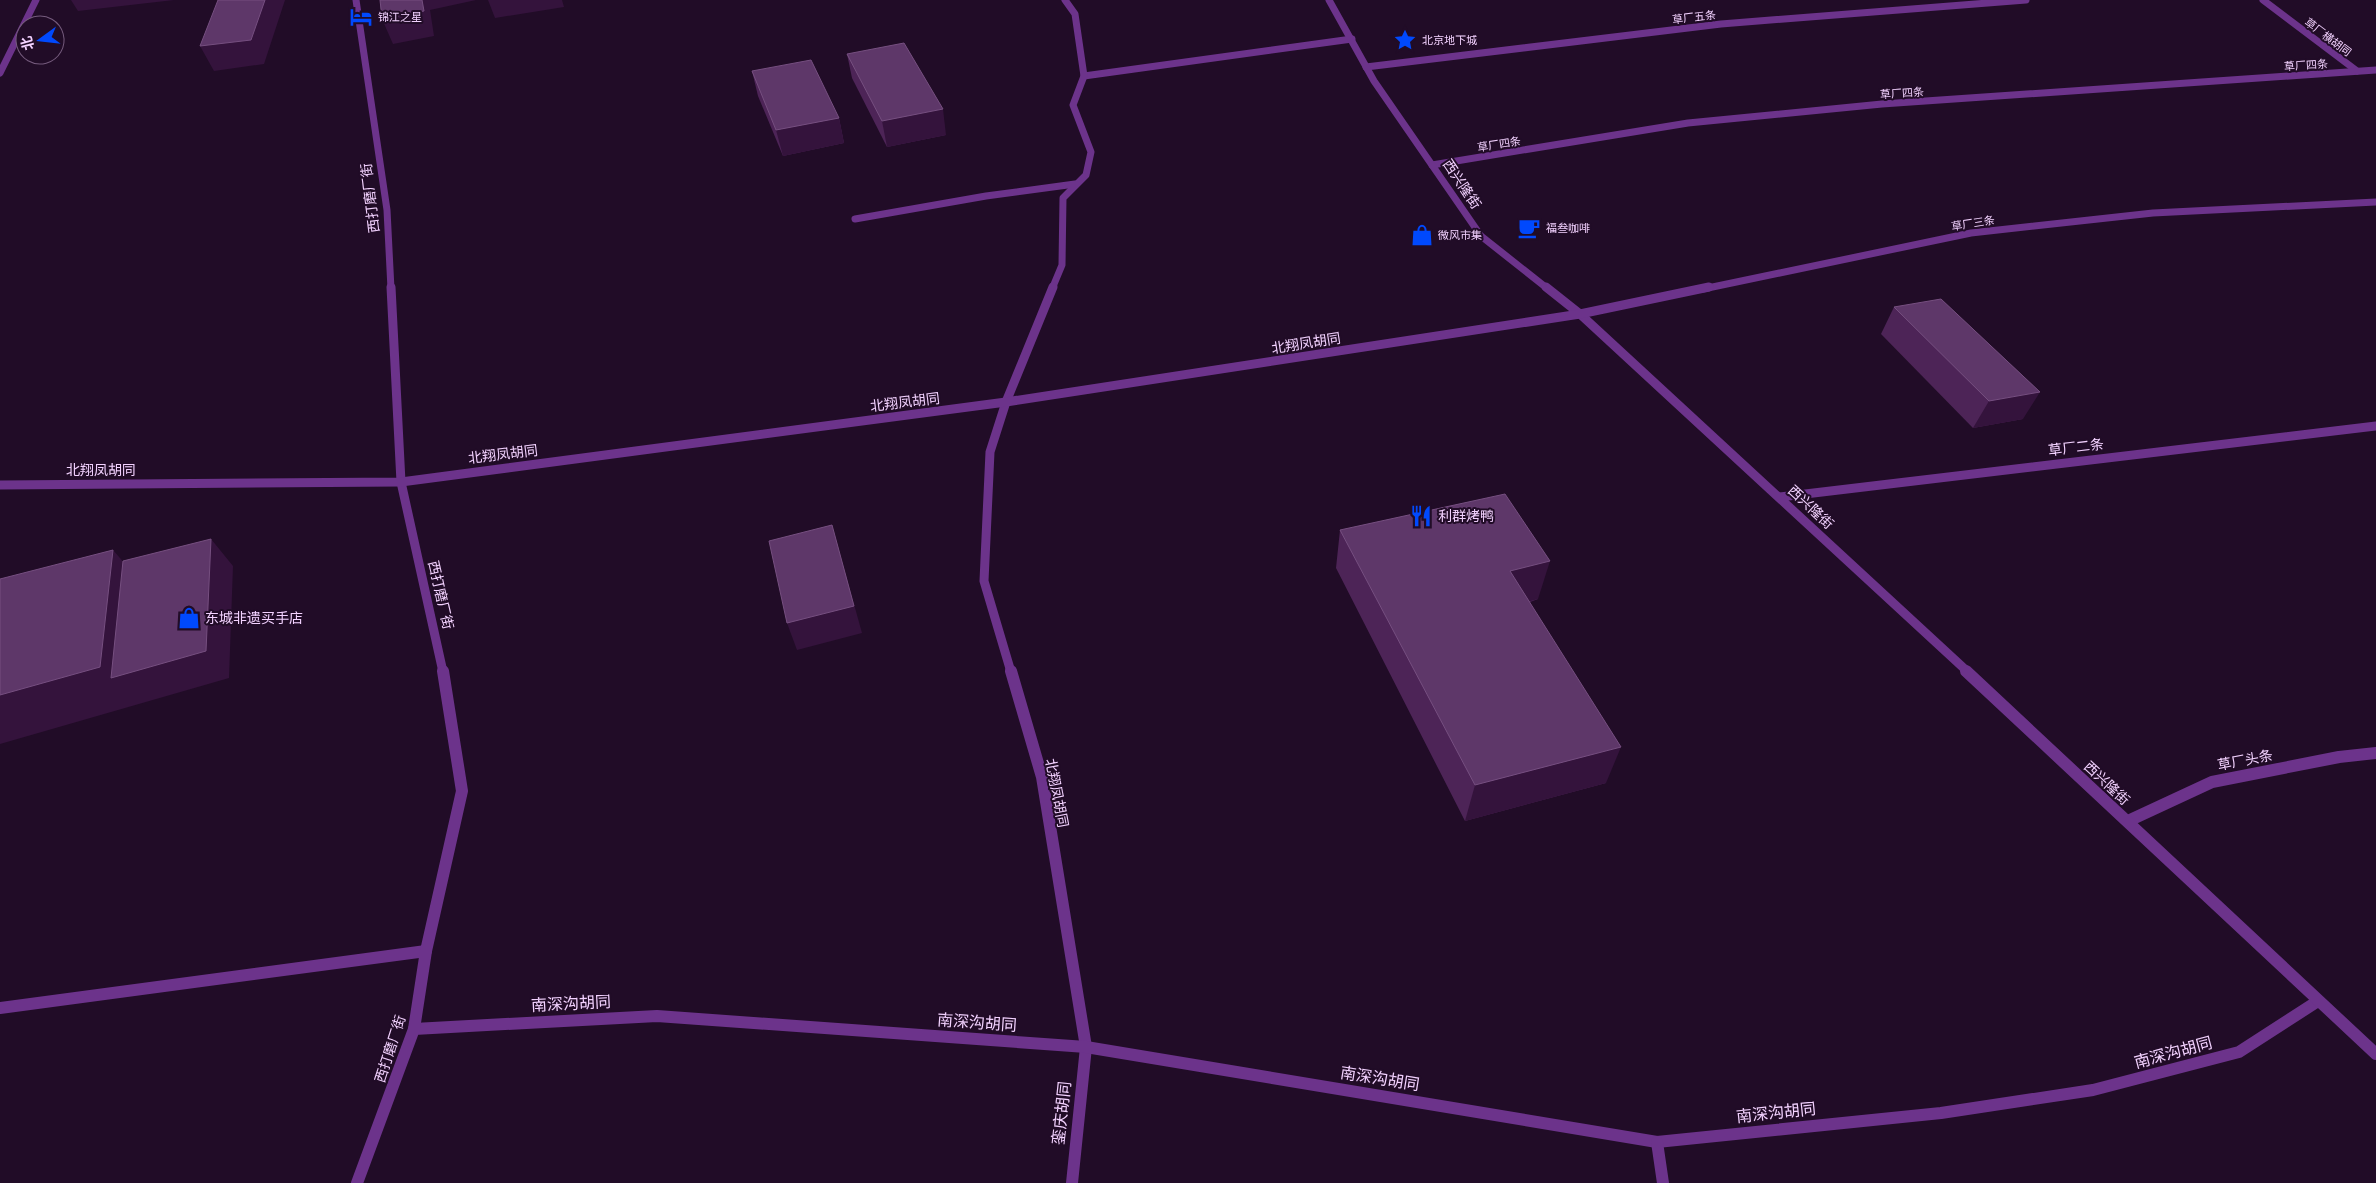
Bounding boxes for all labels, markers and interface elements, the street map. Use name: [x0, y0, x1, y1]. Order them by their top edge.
hotel icon: 锦江之星: [348, 4, 374, 30]
street label: 草厂五条: [1671, 7, 1717, 27]
place label: 锦江之星: [378, 10, 422, 24]
north arrow: [15, 15, 65, 65]
street label: 草厂横胡同: [2302, 15, 2354, 59]
place icon: 北京地下城: [1392, 27, 1418, 53]
place label: 北京地下城: [1422, 33, 1477, 47]
text: 北: [17, 34, 38, 52]
street label: 草厂四条: [2284, 56, 2328, 74]
street label: 草厂四条: [1880, 84, 1924, 102]
street label: 草厂四条: [1476, 134, 1522, 154]
street label: 西兴隆街: [1439, 156, 1485, 212]
street label: 西打磨厂街: [357, 162, 383, 234]
street label: 草厂三条: [1950, 213, 1996, 233]
cafe icon: 福叁咖啡: [1516, 215, 1542, 241]
place label: 福叁咖啡: [1546, 221, 1590, 235]
shop icon: 微风市集: [1409, 222, 1435, 248]
place label: 微风市集: [1437, 228, 1482, 242]
street label: 北翔凤胡同: [1270, 329, 1342, 357]
street label: 北翔凤胡同: [869, 389, 941, 415]
street label: 草厂二条: [2047, 435, 2105, 459]
street label: 北翔凤胡同: [467, 441, 539, 467]
street label: 北翔凤胡同: [66, 461, 136, 479]
street label: 西兴隆街: [1784, 481, 1838, 533]
restaurant icon: 利群烤鸭: [1408, 503, 1434, 529]
place label: 利群烤鸭: [1438, 507, 1494, 525]
street label: 西打磨厂街: [424, 559, 458, 631]
shop icon: 东城非遗买手店: [176, 605, 202, 631]
place label: 东城非遗买手店: [205, 609, 303, 627]
street label: 草厂头条: [2216, 746, 2274, 774]
street label: 北翔凤胡同: [1041, 757, 1073, 829]
street label: 西兴隆街: [2080, 757, 2134, 809]
street label: 南深沟胡同: [531, 992, 611, 1015]
street label: 南深沟胡同: [936, 1010, 1018, 1035]
street label: 西打磨厂街: [371, 1013, 409, 1085]
street label: 南深沟胡同: [2132, 1033, 2214, 1072]
street label: 南深沟胡同: [1339, 1063, 1421, 1094]
street label: 銮庆胡同: [1049, 1080, 1074, 1146]
street label: 南深沟胡同: [1735, 1099, 1817, 1126]

